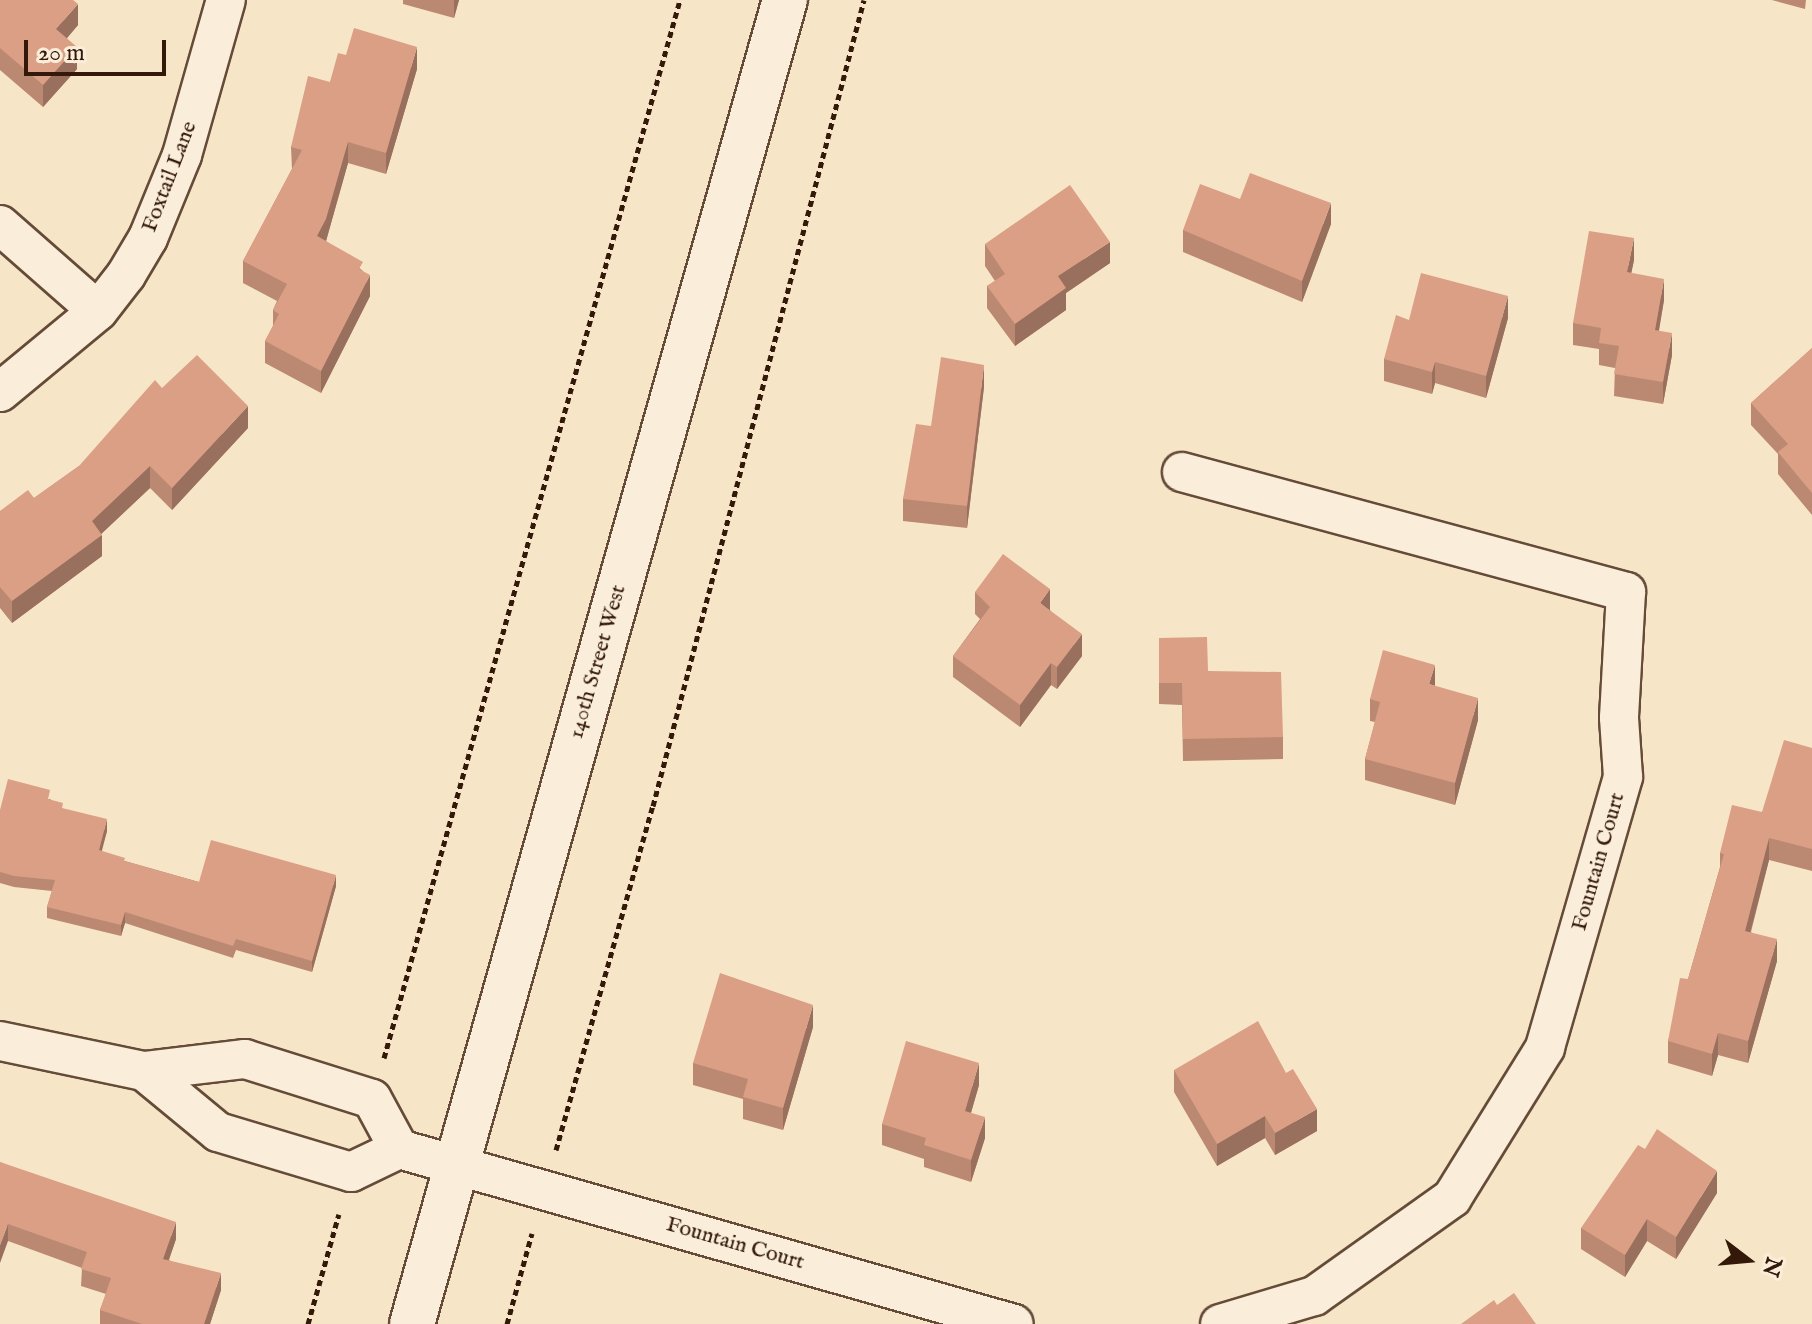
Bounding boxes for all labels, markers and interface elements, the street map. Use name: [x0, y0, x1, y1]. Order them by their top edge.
scale bar: [28, 24, 170, 74]
text: 20 m: [38, 38, 85, 69]
street label: Foxtail Lane: [137, 118, 203, 236]
street label: 140th Street West: [563, 582, 633, 742]
street label: Fountain Court: [1567, 790, 1631, 934]
street label: Fountain Court: [663, 1212, 807, 1276]
north arrow: [1708, 1220, 1788, 1300]
text: N: [1755, 1254, 1787, 1280]

